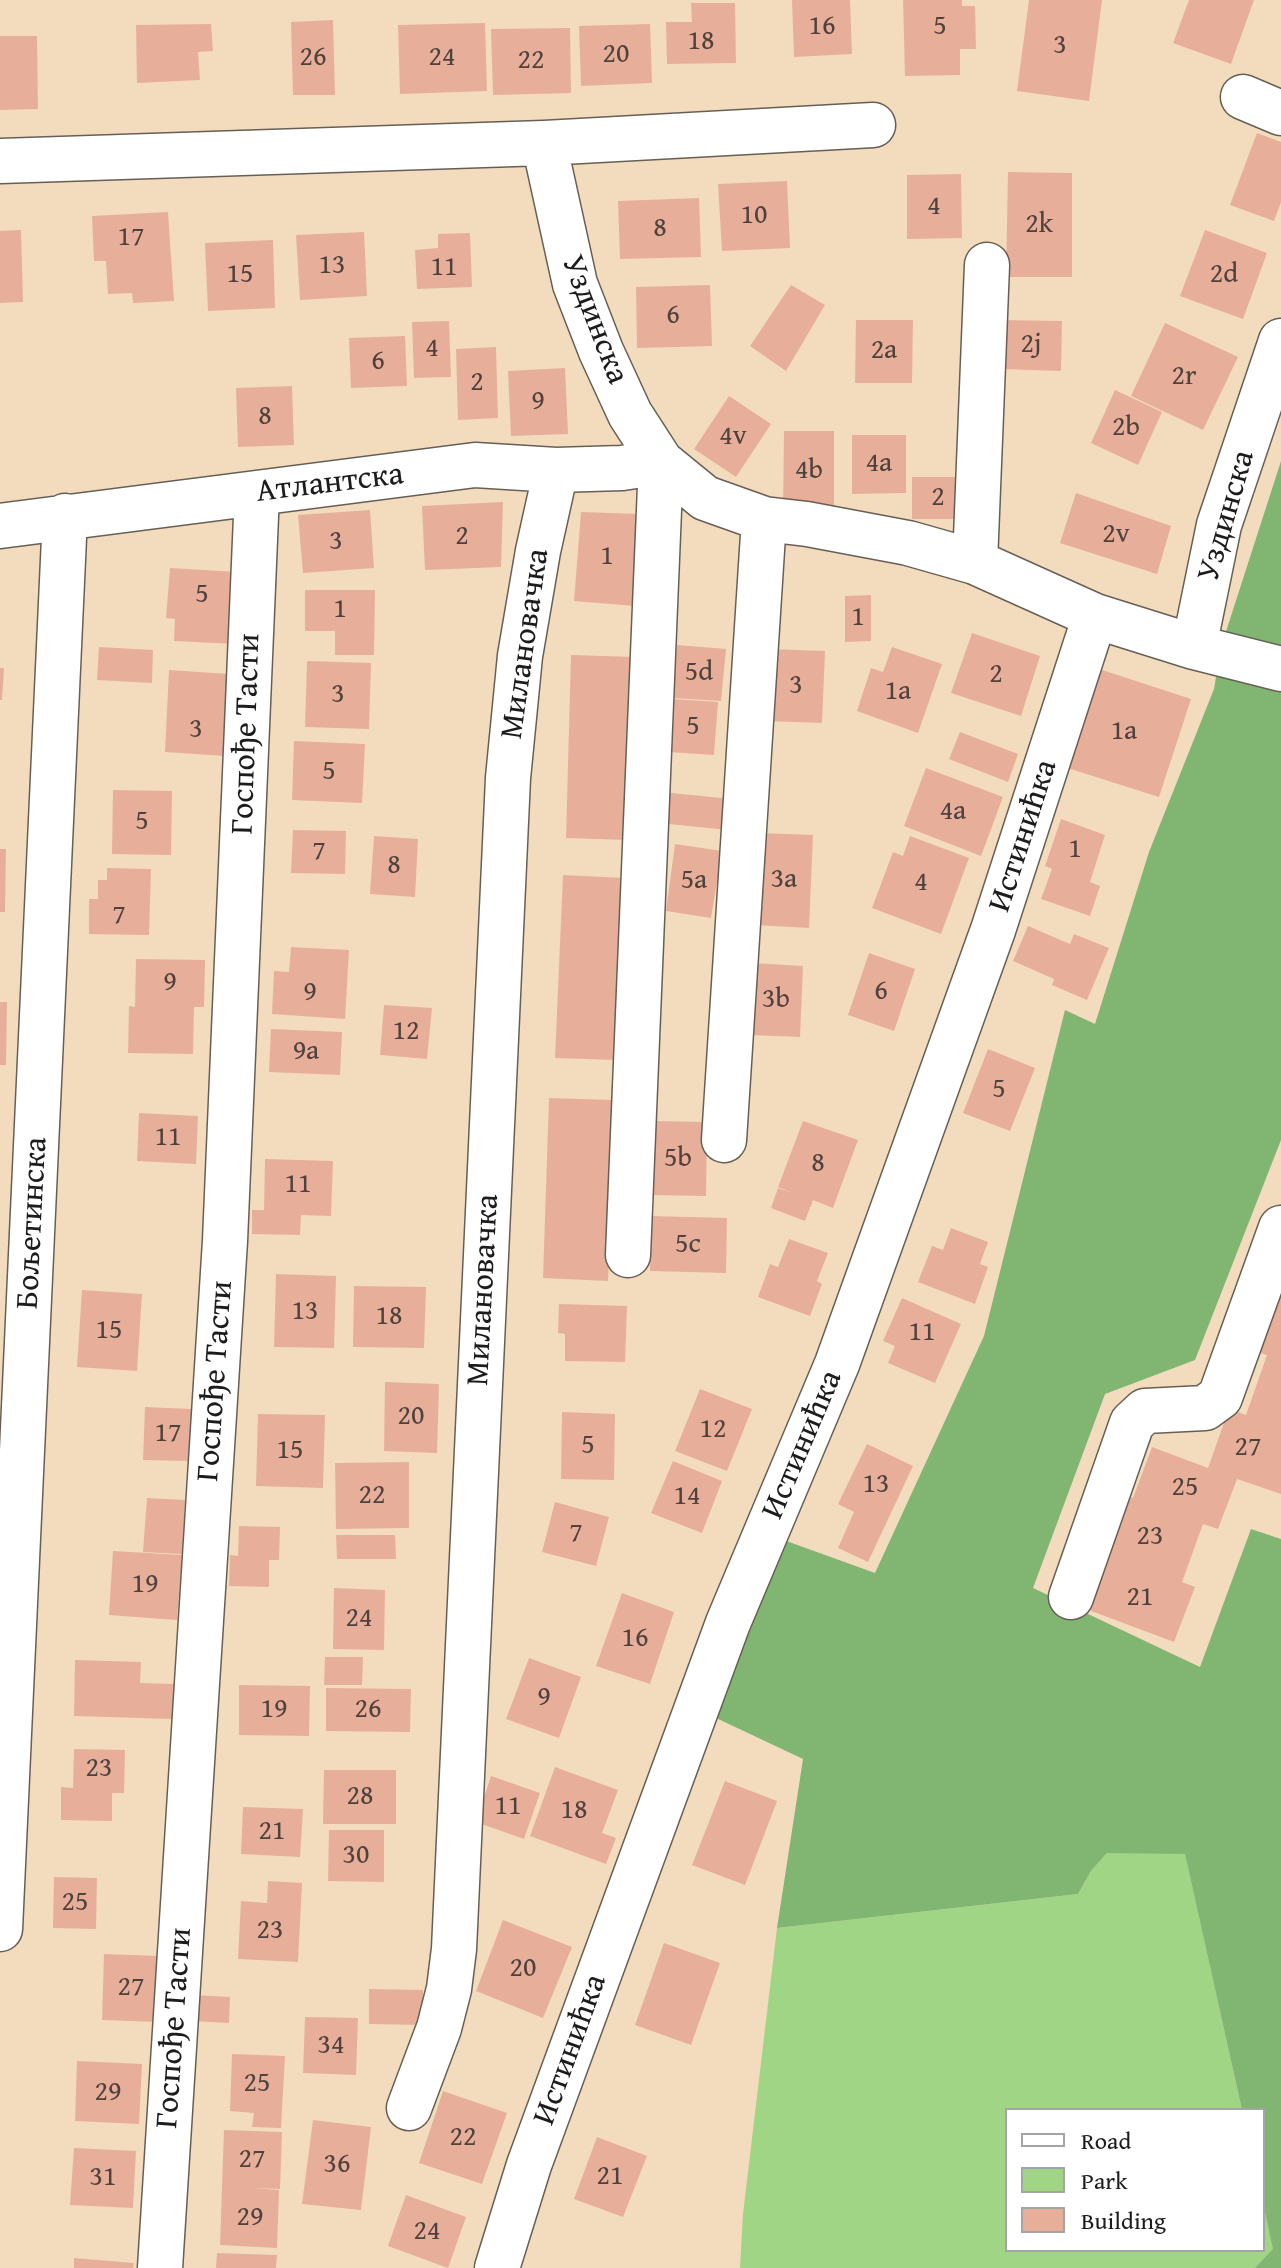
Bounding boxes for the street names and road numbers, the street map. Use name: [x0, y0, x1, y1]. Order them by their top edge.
street label: Уздинска: [552, 250, 636, 390]
street label: Уздинска: [1190, 446, 1264, 586]
street label: Атлантска: [254, 456, 406, 512]
street label: Милановачка: [494, 546, 558, 742]
street label: Госпође Тасти: [224, 633, 270, 835]
street label: Истинићка: [981, 755, 1067, 917]
street label: Бољетинска: [9, 1136, 57, 1310]
street label: Милановачка: [460, 1193, 508, 1387]
street label: Госпође Тасти: [190, 1279, 242, 1483]
street label: Истинићка: [755, 1365, 851, 1525]
street label: Госпође Тасти: [149, 1926, 201, 2130]
street label: Истинићка: [526, 1969, 616, 2131]

